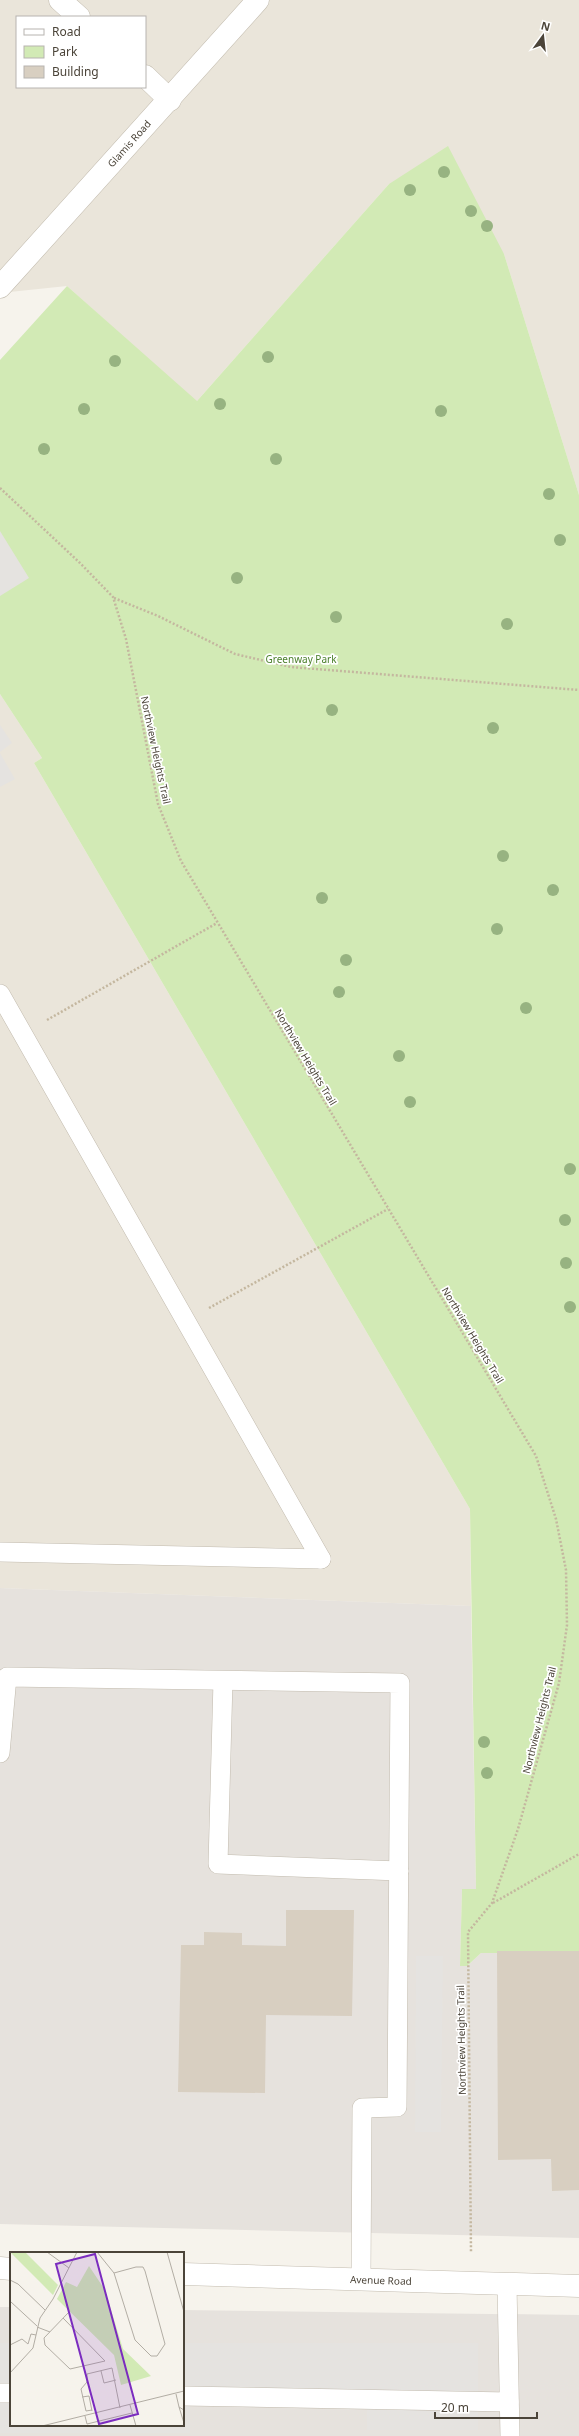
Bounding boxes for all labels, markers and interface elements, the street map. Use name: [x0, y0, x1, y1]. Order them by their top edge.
legend: [16, 16, 146, 88]
north arrow: [523, 16, 563, 56]
text: N: [539, 17, 552, 34]
text: Road: [52, 23, 81, 40]
text: Park: [52, 43, 78, 60]
text: Building: [52, 63, 99, 80]
street label: Glamis Road: [104, 117, 154, 170]
park label: Greenway Park: [266, 652, 337, 666]
street label: Northview Heights Trail: [138, 695, 174, 805]
street label: Northview Heights Trail: [272, 1006, 340, 1108]
street label: Northview Heights Trail: [439, 1284, 507, 1386]
street label: Northview Heights Trail: [519, 1665, 559, 1775]
street label: Northview Heights Trail: [453, 1985, 469, 2095]
inset map: [10, 2252, 184, 2426]
street label: Avenue Road: [350, 2272, 412, 2288]
scale bar: [435, 2394, 537, 2420]
text: 20 m: [441, 2399, 469, 2416]

